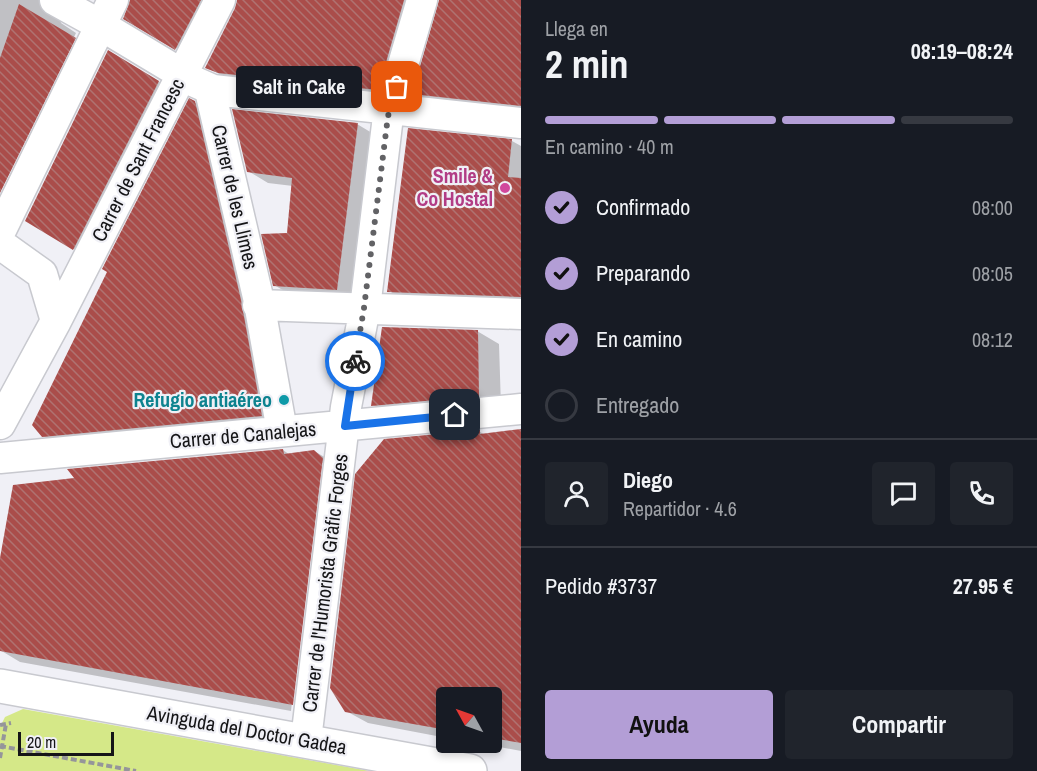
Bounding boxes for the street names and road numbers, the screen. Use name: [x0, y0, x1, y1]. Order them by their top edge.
street label: Carrer de Sant Francesc: [85, 74, 190, 246]
street label: Carrer de les Llimes: [206, 122, 265, 272]
street label: Carrer de Canalejas: [169, 415, 317, 454]
street label: Carrer de l'Humorista Gràfic Forges: [295, 452, 354, 714]
street label: Avinguda del Doctor Gadea: [144, 698, 349, 760]

